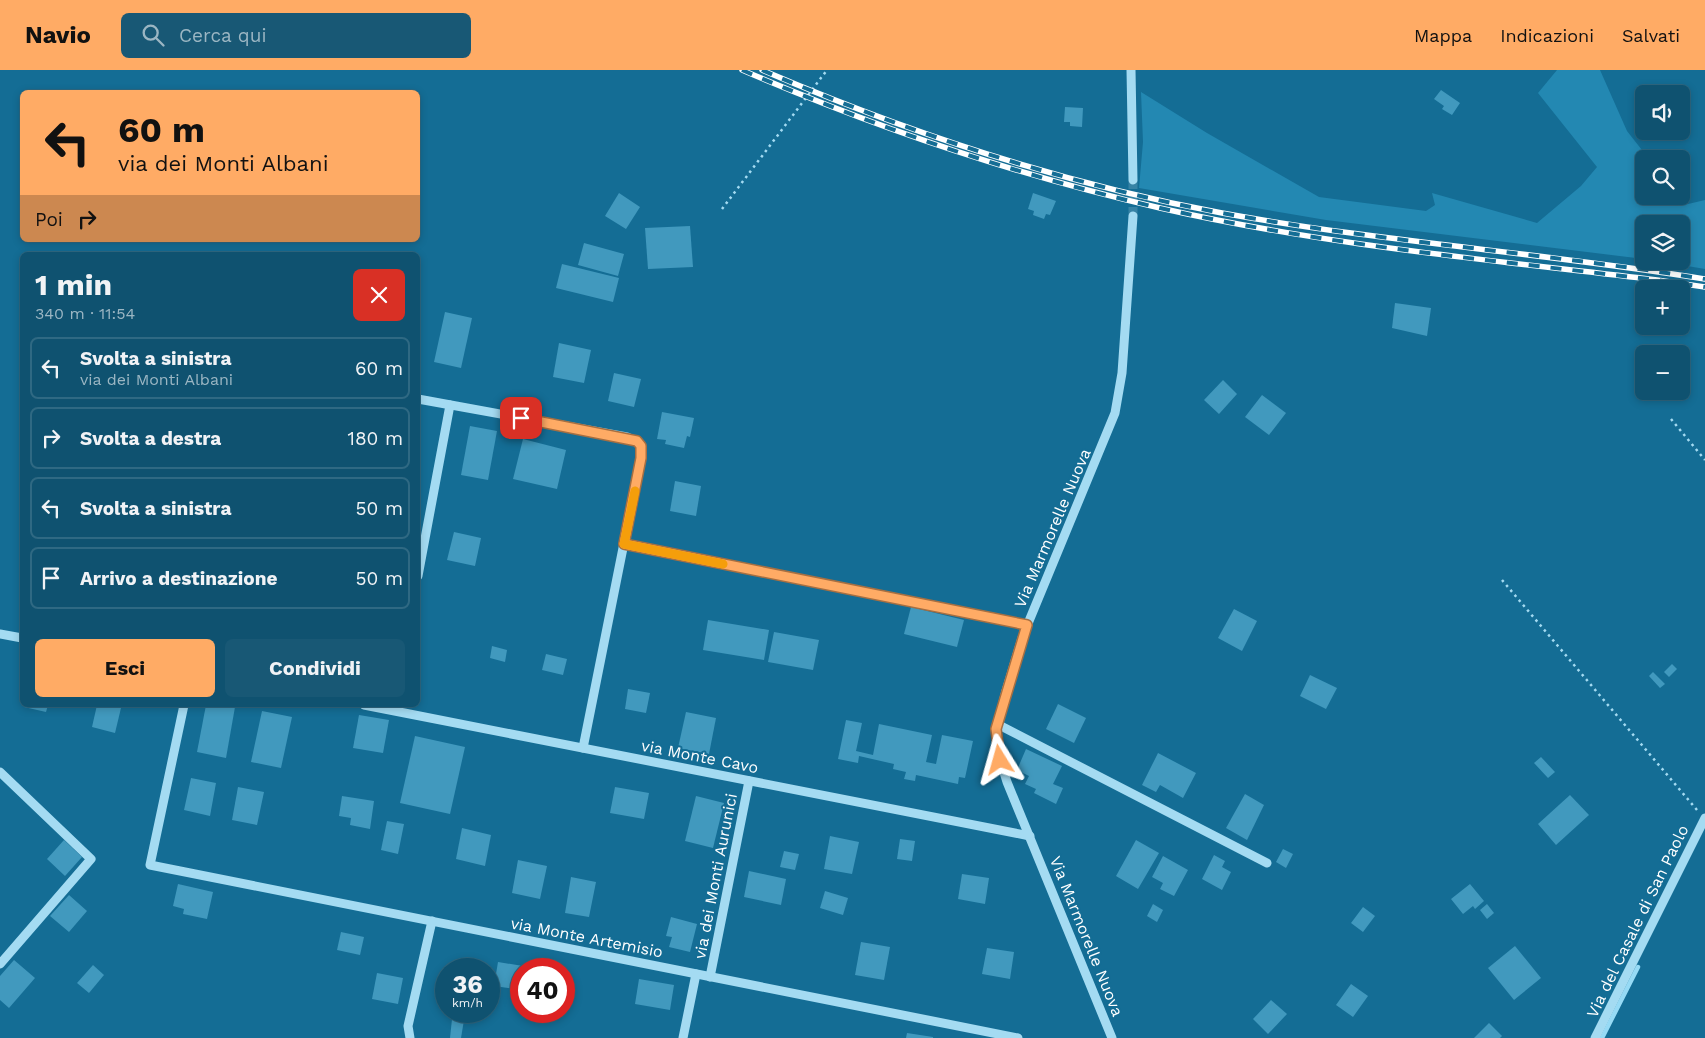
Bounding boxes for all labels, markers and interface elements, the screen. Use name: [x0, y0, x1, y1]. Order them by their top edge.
search box: [121, 13, 471, 58]
text: Navio: [25, 21, 91, 49]
icon: search: [139, 21, 167, 49]
text: Cerca qui: [179, 24, 267, 47]
text: Mappa: [1414, 25, 1472, 46]
text: Indicazioni: [1500, 25, 1594, 46]
text: Salvati: [1622, 25, 1680, 46]
map controls: [1635, 85, 1690, 400]
button: sound: [1635, 85, 1690, 140]
text: 60 m: [118, 109, 205, 151]
icon: left: [35, 110, 100, 175]
button: search: [1635, 150, 1690, 205]
text: via dei Monti Albani: [118, 151, 329, 176]
icon: right: [73, 205, 101, 233]
text: Poi: [35, 208, 63, 231]
button: layers: [1635, 215, 1690, 270]
text: 1 min: [35, 267, 112, 302]
button: close: [353, 269, 405, 321]
button: +: [1635, 280, 1690, 335]
text: 340 m · 11:54: [35, 304, 135, 323]
button: −: [1635, 345, 1690, 400]
text: Svolta a sinistra: [80, 347, 231, 370]
icon: left: [37, 354, 65, 382]
text: 60 m: [355, 357, 403, 380]
text: via dei Monti Albani: [80, 370, 233, 389]
pin: [500, 397, 542, 439]
icon: arrive: [507, 404, 535, 432]
icon: right: [37, 424, 65, 452]
text: Svolta a destra: [80, 427, 221, 450]
text: 180 m: [347, 427, 403, 450]
street label: Via Marmorelle Nuova: [1010, 446, 1095, 611]
icon: left: [37, 494, 65, 522]
text: Svolta a sinistra: [80, 497, 231, 520]
text: 50 m: [356, 497, 403, 520]
icon: arrive: [37, 564, 65, 592]
text: Arrivo a destinazione: [80, 567, 277, 590]
text: 50 m: [356, 567, 403, 590]
button: Esci: [35, 639, 215, 697]
button: Condividi: [225, 639, 405, 697]
position arrow: [973, 733, 1025, 785]
street label: via Monte Cavo: [640, 736, 760, 777]
street label: via dei Monti Aurunici: [690, 792, 741, 961]
street label: Via del Casale di San Paolo: [1582, 822, 1692, 1021]
street label: Via Marmorelle Nuova: [1046, 853, 1127, 1019]
street label: via Monte Artemisio: [509, 913, 665, 962]
speed limit sign: 40: [510, 958, 575, 1023]
text: 36: [452, 970, 483, 999]
text: km/h: [452, 996, 483, 1010]

